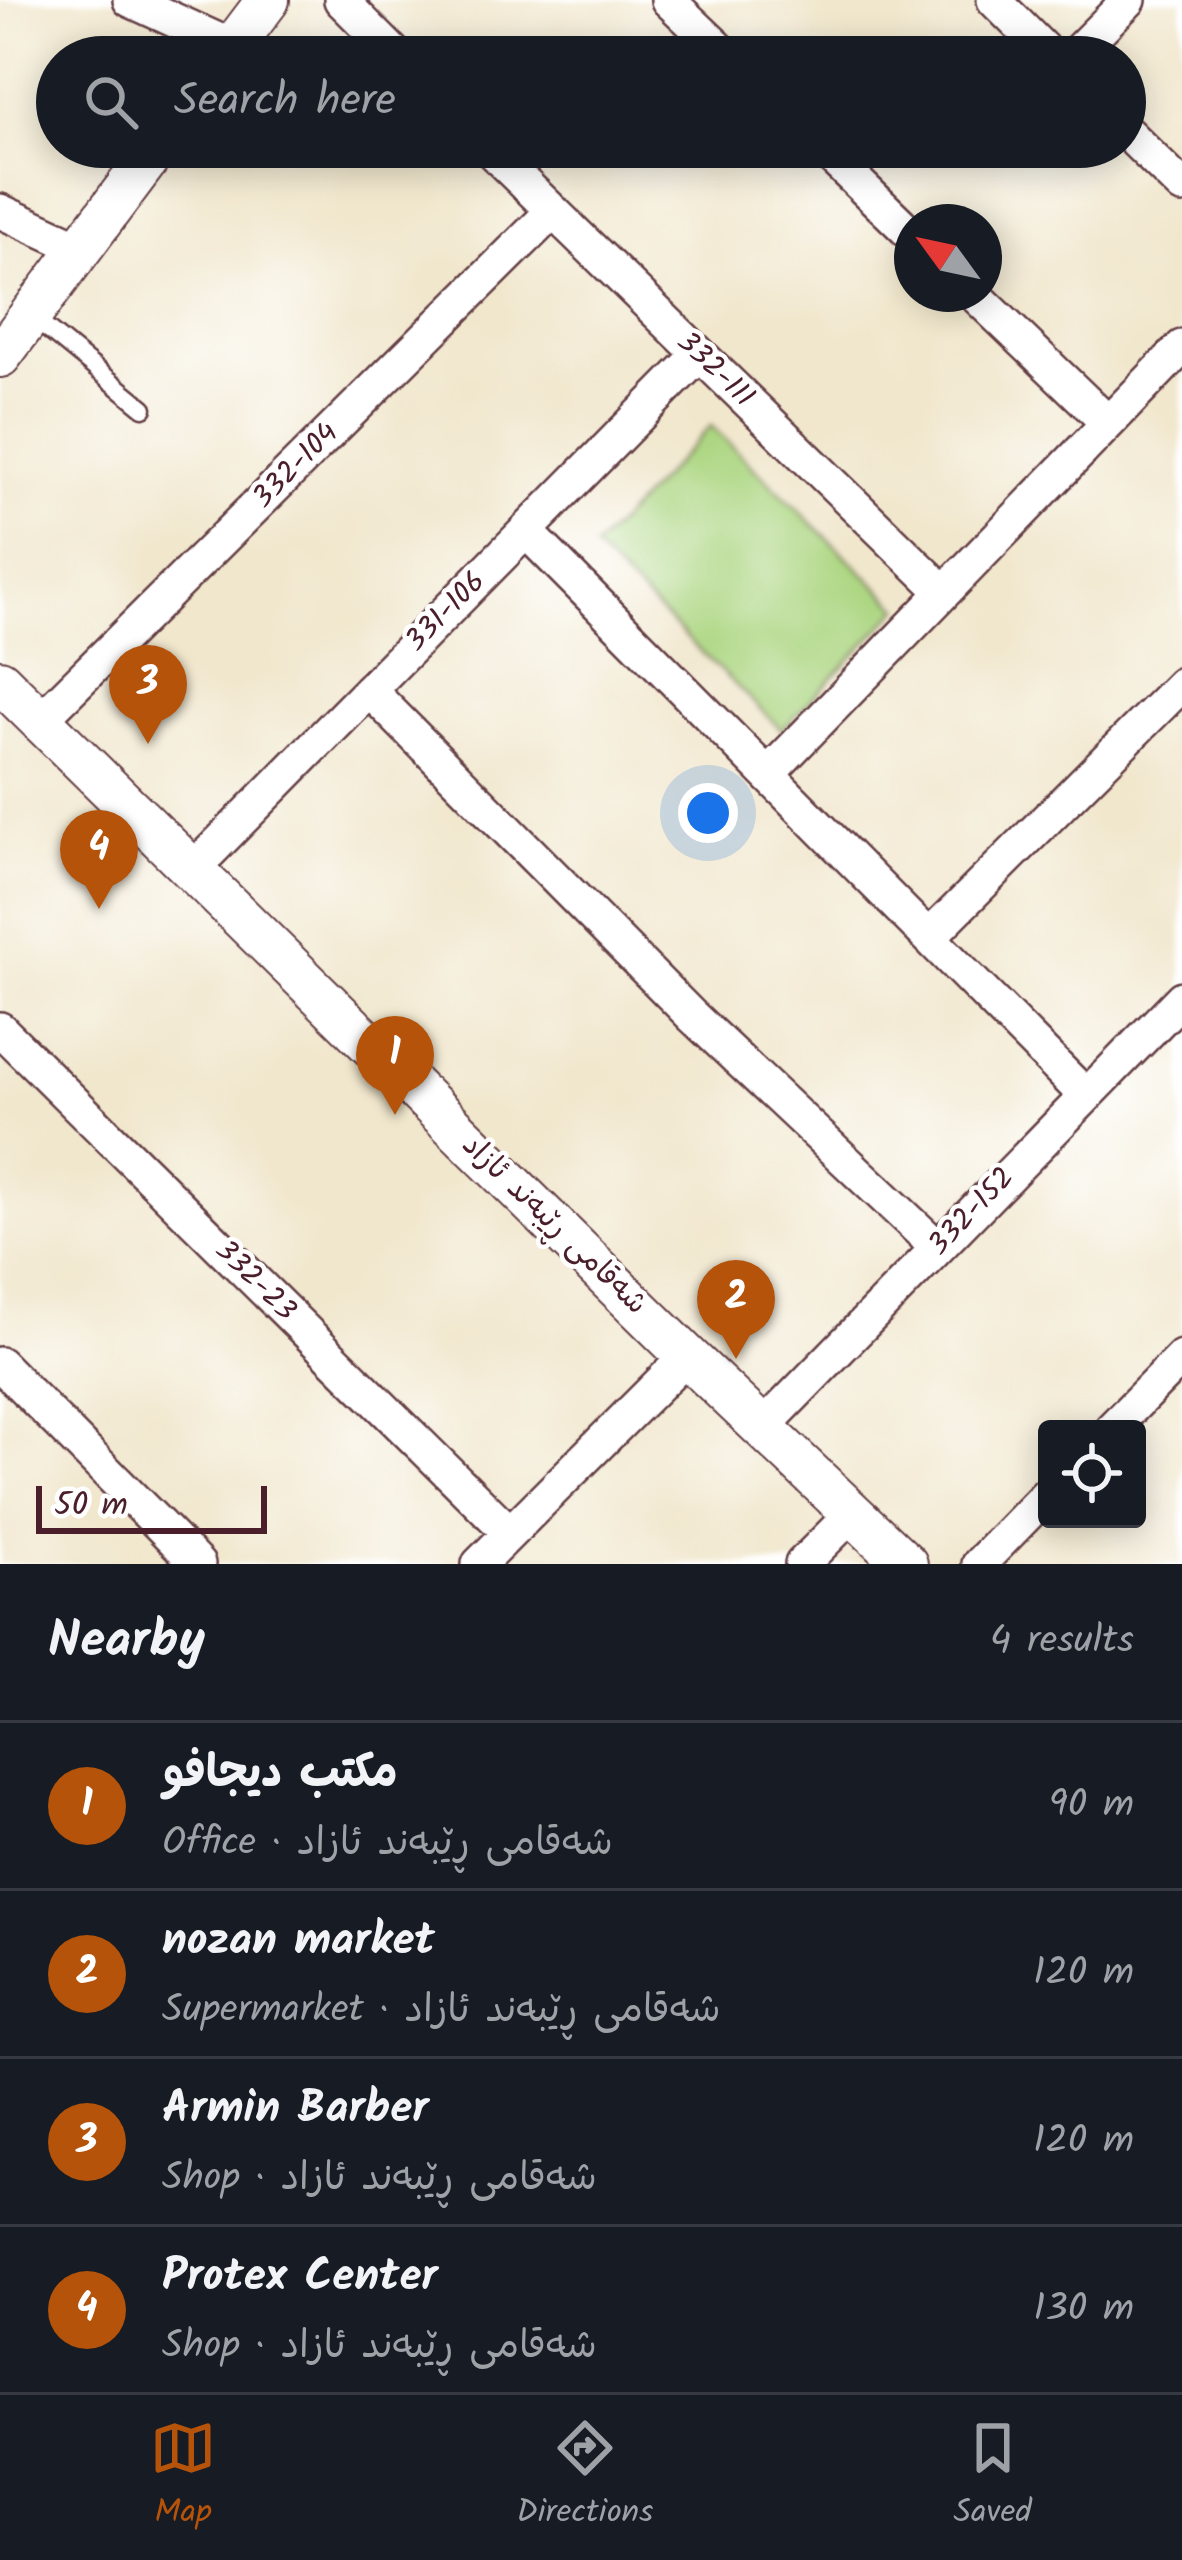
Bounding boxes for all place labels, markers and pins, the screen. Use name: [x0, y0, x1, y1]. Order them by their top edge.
pin: 3: [109, 645, 187, 744]
pin: 4: [60, 810, 138, 909]
pin: 1: [356, 1016, 434, 1115]
pin: 2: [697, 1260, 775, 1359]

